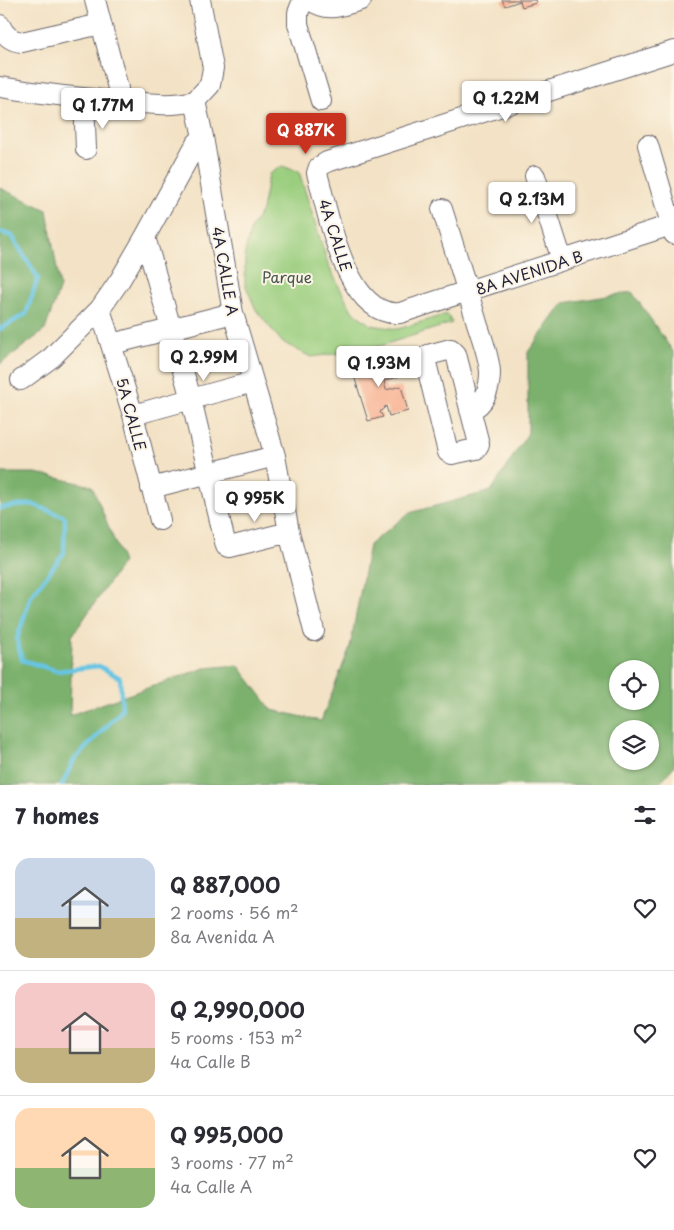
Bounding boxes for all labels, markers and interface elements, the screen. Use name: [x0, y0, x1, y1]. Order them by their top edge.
pin: Q 1.22M: [460, 80, 552, 123]
text: Q 1.22M: [473, 85, 539, 109]
pin: Q 1.77M: [57, 88, 149, 130]
text: Q 1.77M: [72, 92, 134, 116]
pin: Q 887K: [265, 112, 347, 155]
text: Q 887K: [277, 117, 335, 141]
pin: Q 2.13M: [486, 182, 578, 224]
text: Q 2.13M: [499, 186, 565, 210]
street label: 4A CALLE: [313, 196, 359, 274]
street label: 4A CALLE A: [207, 225, 245, 317]
street label: 8A AVENIDA B: [473, 244, 586, 300]
park label: Parque: [262, 265, 312, 288]
pin: Q 2.99M: [158, 340, 250, 382]
text: Q 2.99M: [170, 344, 238, 368]
pin: Q 1.93M: [333, 346, 425, 388]
text: Q 1.93M: [347, 350, 411, 374]
street label: 5A CALLE: [111, 375, 153, 453]
pin: Q 995K: [214, 480, 296, 523]
text: Q 995K: [226, 485, 284, 509]
map controls: [609, 660, 659, 770]
button: locate: [609, 660, 659, 710]
button: layers: [609, 720, 659, 770]
text: 7 homes: [15, 799, 99, 831]
icon: filters: [631, 801, 659, 829]
text: Q 887,000: [170, 868, 280, 900]
icon: home: [55, 878, 115, 938]
icon: heart: [631, 894, 659, 922]
text: 2 rooms · 56 m²: [170, 900, 299, 924]
text: 8a Avenida A: [170, 924, 275, 948]
text: Q 2,990,000: [170, 993, 305, 1025]
icon: home: [55, 1003, 115, 1063]
icon: heart: [631, 1019, 659, 1047]
text: 5 rooms · 153 m²: [170, 1025, 303, 1049]
text: 4a Calle B: [170, 1049, 251, 1073]
text: Q 995,000: [170, 1118, 283, 1150]
icon: home: [55, 1128, 115, 1188]
icon: heart: [631, 1144, 659, 1172]
text: 3 rooms · 77 m²: [170, 1150, 294, 1174]
text: 4a Calle A: [170, 1174, 252, 1198]

